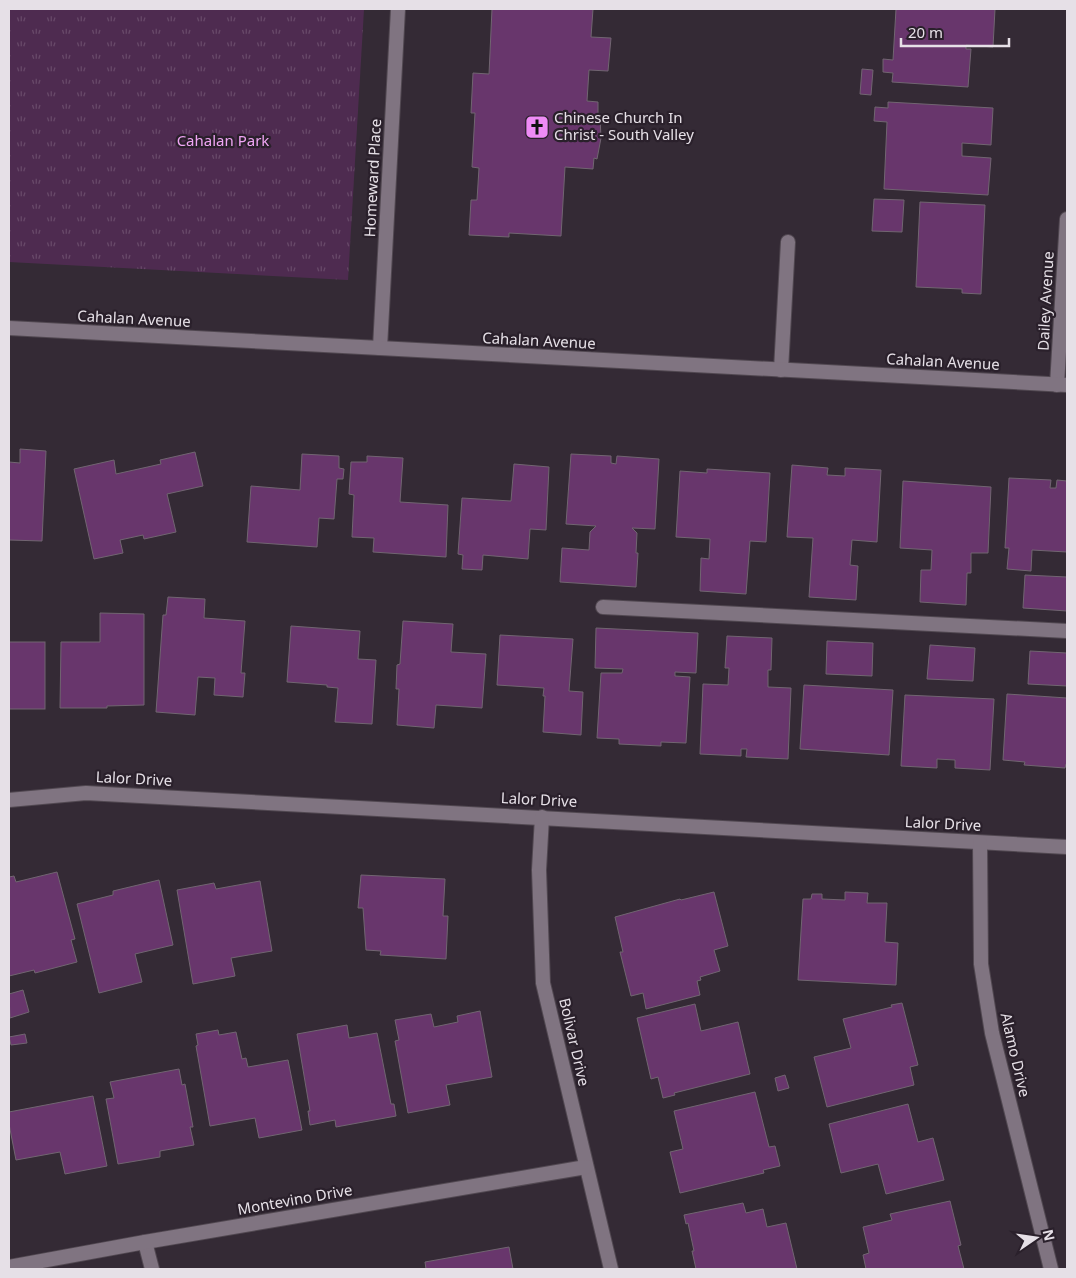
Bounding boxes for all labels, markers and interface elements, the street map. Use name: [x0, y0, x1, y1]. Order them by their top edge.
scale bar: [901, 15, 1008, 47]
text: 20 m: [908, 22, 943, 42]
place label: Chinese Church In Christ - South Valley: [554, 107, 694, 144]
church icon: Chinese Church In Christ - South Valley: [524, 114, 550, 140]
street label: Homeward Place: [359, 118, 385, 238]
park label: Cahalan Park: [177, 130, 269, 150]
street label: Dailey Avenue: [1032, 251, 1058, 351]
street label: Cahalan Avenue: [77, 305, 191, 331]
street label: Cahalan Avenue: [482, 327, 596, 353]
street label: Cahalan Avenue: [886, 348, 1000, 374]
street label: Lalor Drive: [95, 766, 173, 790]
street label: Lalor Drive: [500, 787, 578, 811]
street label: Lalor Drive: [904, 811, 982, 835]
street label: Bolivar Drive: [555, 996, 595, 1088]
street label: Alamo Drive: [997, 1011, 1035, 1099]
street label: Montevino Drive: [236, 1179, 354, 1219]
north arrow: [1011, 1213, 1061, 1263]
text: N: [1039, 1227, 1060, 1243]

